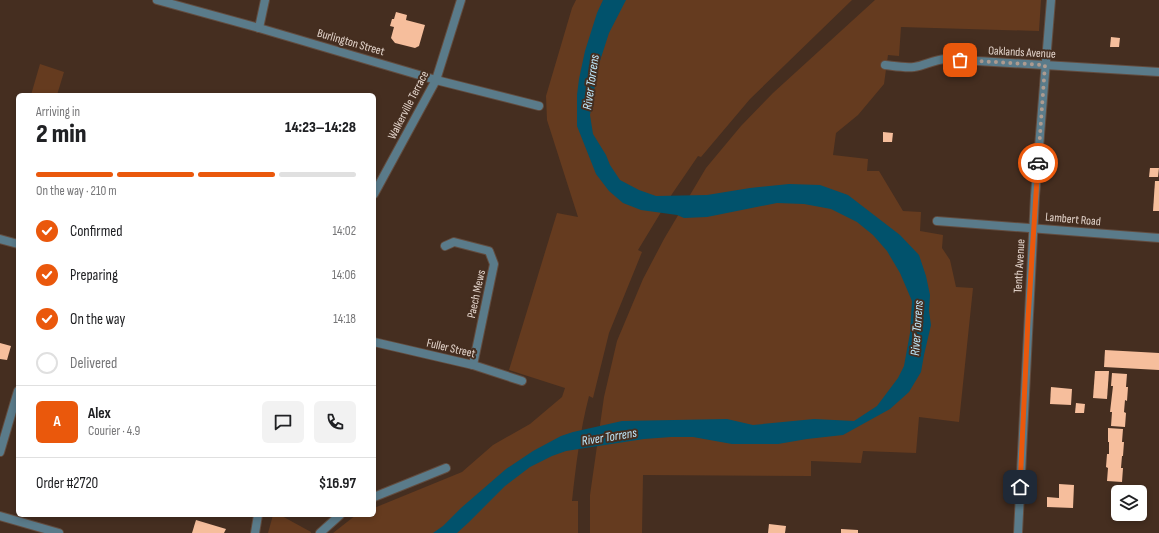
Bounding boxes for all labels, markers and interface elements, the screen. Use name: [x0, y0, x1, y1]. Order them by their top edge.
street label: Burlington Street: [315, 26, 387, 59]
pin: [943, 43, 977, 77]
street label: Oaklands Avenue: [988, 43, 1056, 62]
icon: bag: [949, 49, 971, 71]
water label: River Torrens: [579, 53, 603, 111]
street label: Walkerville Terrace: [385, 68, 432, 142]
text: Arriving in: [36, 104, 80, 120]
text: 14:23–14:28: [285, 118, 356, 137]
text: 2 min: [36, 119, 86, 150]
courier: [1018, 143, 1058, 183]
icon: car: [1027, 152, 1049, 174]
text: On the way · 210 m: [36, 183, 117, 199]
street label: Lambert Road: [1045, 210, 1101, 229]
icon: check: [36, 220, 58, 242]
text: Confirmed: [70, 222, 123, 241]
text: 14:02: [332, 223, 356, 239]
street label: Tenth Avenue: [1011, 238, 1028, 293]
icon: check: [36, 264, 58, 286]
text: Preparing: [70, 266, 118, 285]
text: 14:06: [332, 267, 356, 283]
street label: Paech Mews: [464, 269, 489, 320]
water label: River Torrens: [907, 299, 927, 356]
icon: check: [36, 308, 58, 330]
text: On the way: [70, 310, 125, 329]
text: 14:18: [333, 311, 356, 327]
street label: Fuller Street: [425, 336, 477, 361]
text: Delivered: [70, 354, 117, 373]
button: chat: [262, 401, 304, 443]
button: phone: [314, 401, 356, 443]
text: Alex: [88, 404, 111, 423]
text: A: [53, 412, 61, 431]
text: Courier · 4.9: [88, 423, 140, 439]
water label: River Torrens: [580, 425, 638, 449]
pin: [1003, 470, 1037, 504]
text: Order #2720: [36, 474, 98, 493]
text: $16.97: [319, 474, 356, 493]
icon: home: [1009, 476, 1031, 498]
map controls: [1111, 485, 1147, 521]
button: layers: [1111, 485, 1147, 521]

